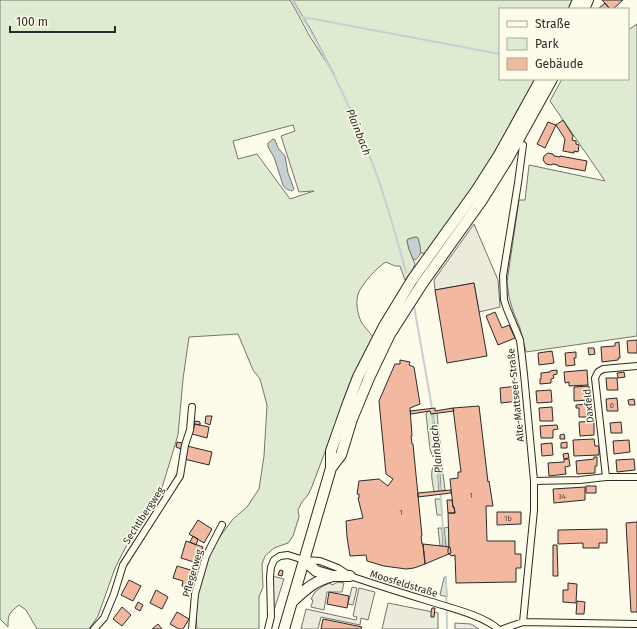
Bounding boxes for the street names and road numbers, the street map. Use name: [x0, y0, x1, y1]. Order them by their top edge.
street label: Alte-Mattseer-Straße: [505, 347, 527, 442]
street label: Daxfeld: [581, 388, 597, 424]
street label: Sechtlbergweg: [121, 484, 167, 547]
street label: Pflegerweg: [180, 547, 206, 599]
street label: Moosfeldstraße: [368, 568, 439, 600]

